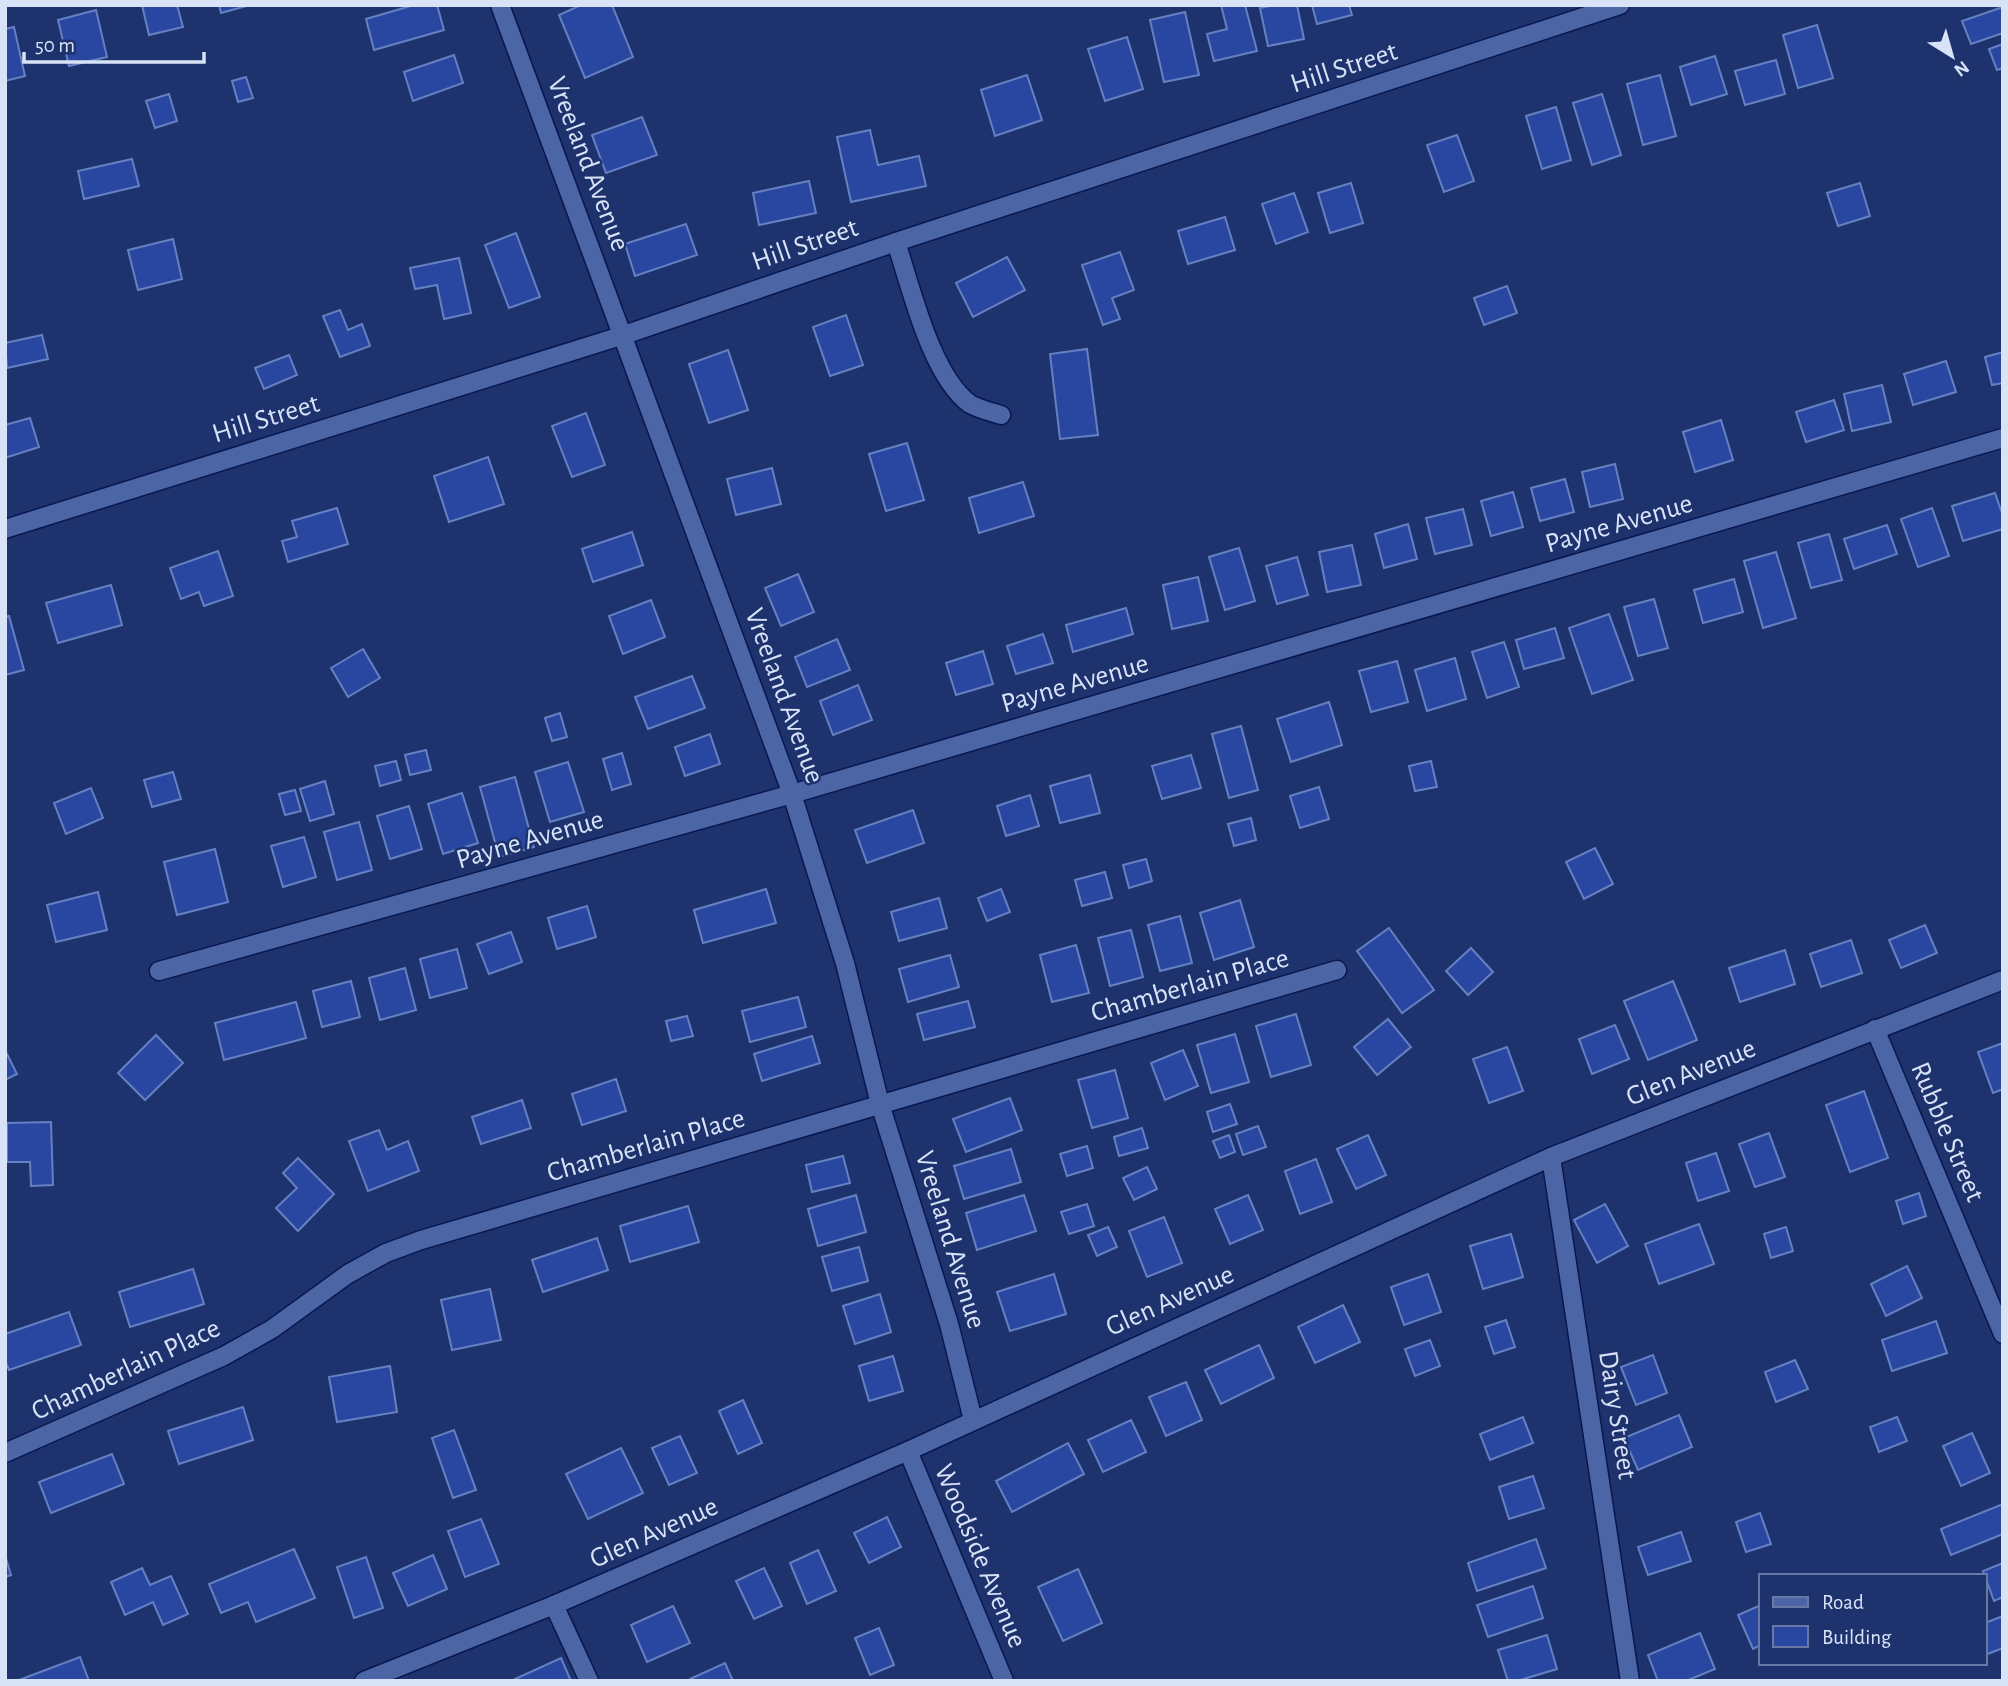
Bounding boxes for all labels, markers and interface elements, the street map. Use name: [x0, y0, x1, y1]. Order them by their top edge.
scale bar: [24, 21, 205, 65]
north arrow: [1917, 21, 1987, 91]
text: 50 m: [35, 35, 75, 56]
street label: Hill Street: [1287, 38, 1401, 98]
text: N: [1950, 57, 1972, 80]
street label: Vreeland Avenue: [542, 73, 634, 255]
street label: Hill Street: [748, 214, 862, 276]
street label: Hill Street: [209, 389, 323, 449]
street label: Payne Avenue: [1542, 490, 1696, 558]
street label: Vreeland Avenue: [739, 605, 829, 787]
street label: Payne Avenue: [998, 650, 1152, 718]
street label: Payne Avenue: [453, 806, 607, 874]
street label: Chamberlain Place: [1088, 944, 1292, 1028]
street label: Glen Avenue: [1622, 1034, 1760, 1112]
street label: Rubble Street: [1905, 1058, 1989, 1206]
street label: Chamberlain Place: [544, 1104, 748, 1188]
street label: Vreeland Avenue: [910, 1148, 990, 1332]
street label: Glen Avenue: [1102, 1260, 1238, 1342]
street label: Chamberlain Place: [27, 1314, 225, 1426]
street label: Dairy Street: [1593, 1349, 1641, 1481]
street label: Woodside Avenue: [929, 1460, 1031, 1652]
street label: Glen Avenue: [586, 1492, 722, 1574]
legend: [1759, 1574, 1987, 1665]
text: Road: [1822, 1592, 1864, 1613]
text: Building: [1822, 1627, 1892, 1648]

